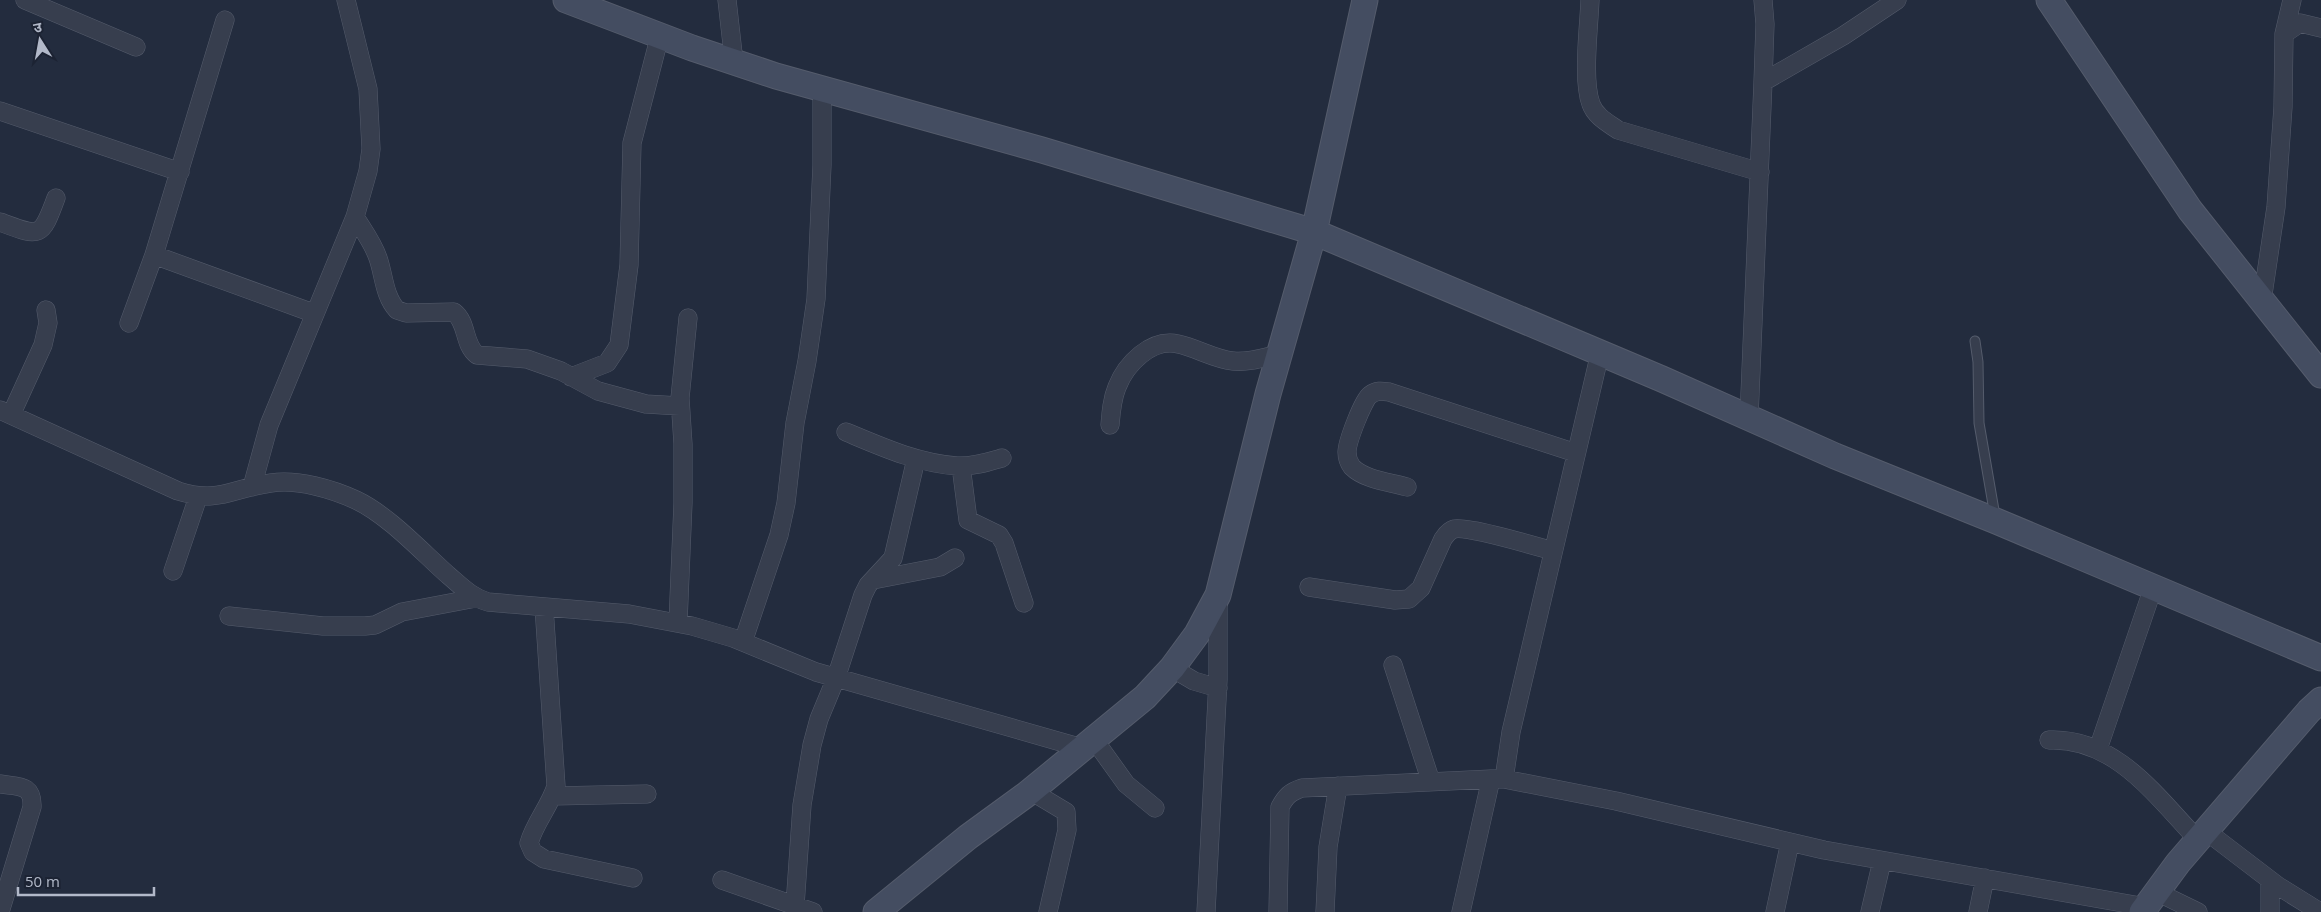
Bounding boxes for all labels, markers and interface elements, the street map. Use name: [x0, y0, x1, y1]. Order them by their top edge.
north arrow: [15, 15, 65, 65]
text: उ: [32, 16, 44, 37]
scale bar: [18, 864, 154, 896]
text: 50 m: [25, 871, 60, 891]

